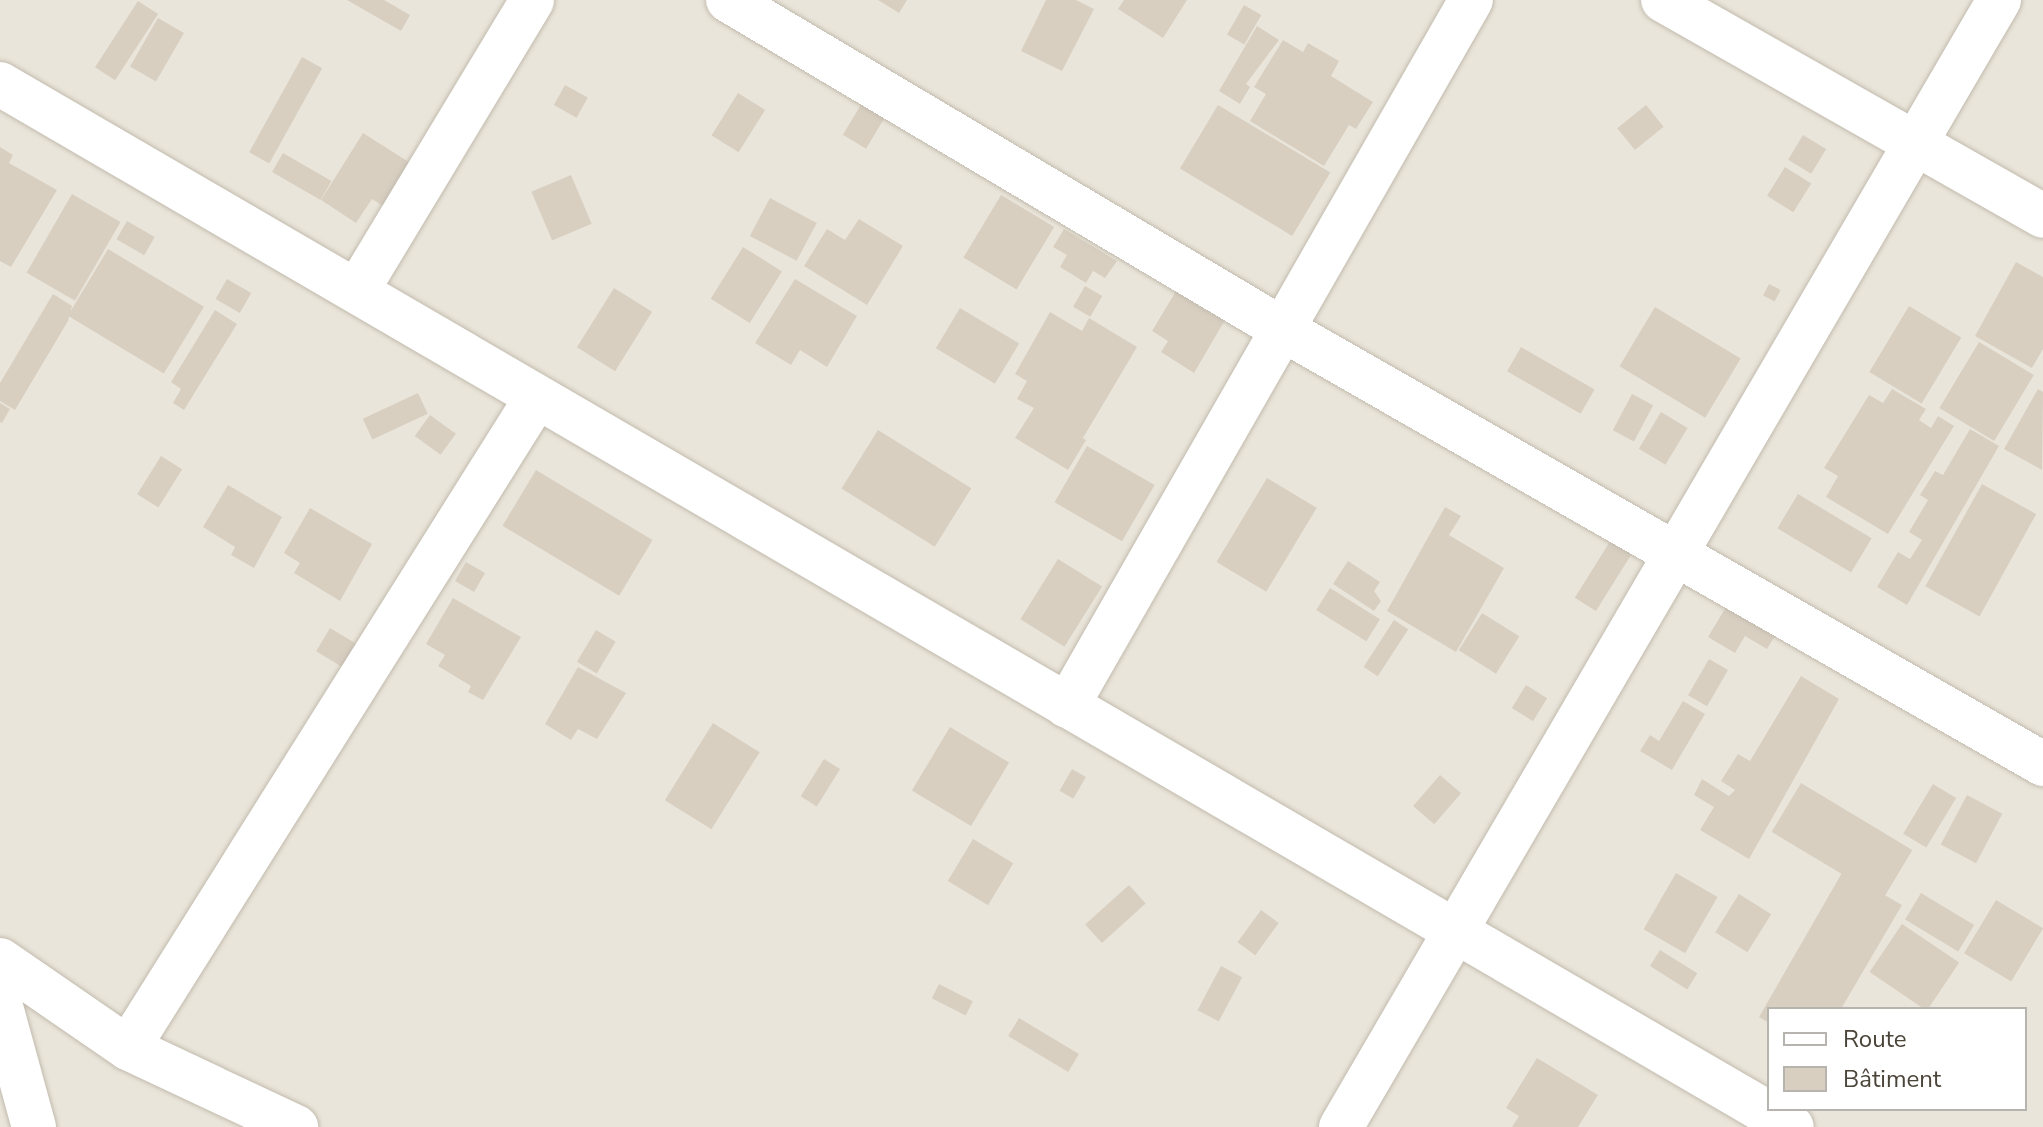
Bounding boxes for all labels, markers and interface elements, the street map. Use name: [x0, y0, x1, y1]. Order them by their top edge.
legend: [1767, 1007, 2027, 1111]
text: Route: [1843, 1023, 1907, 1055]
text: Bâtiment: [1843, 1063, 1941, 1095]

